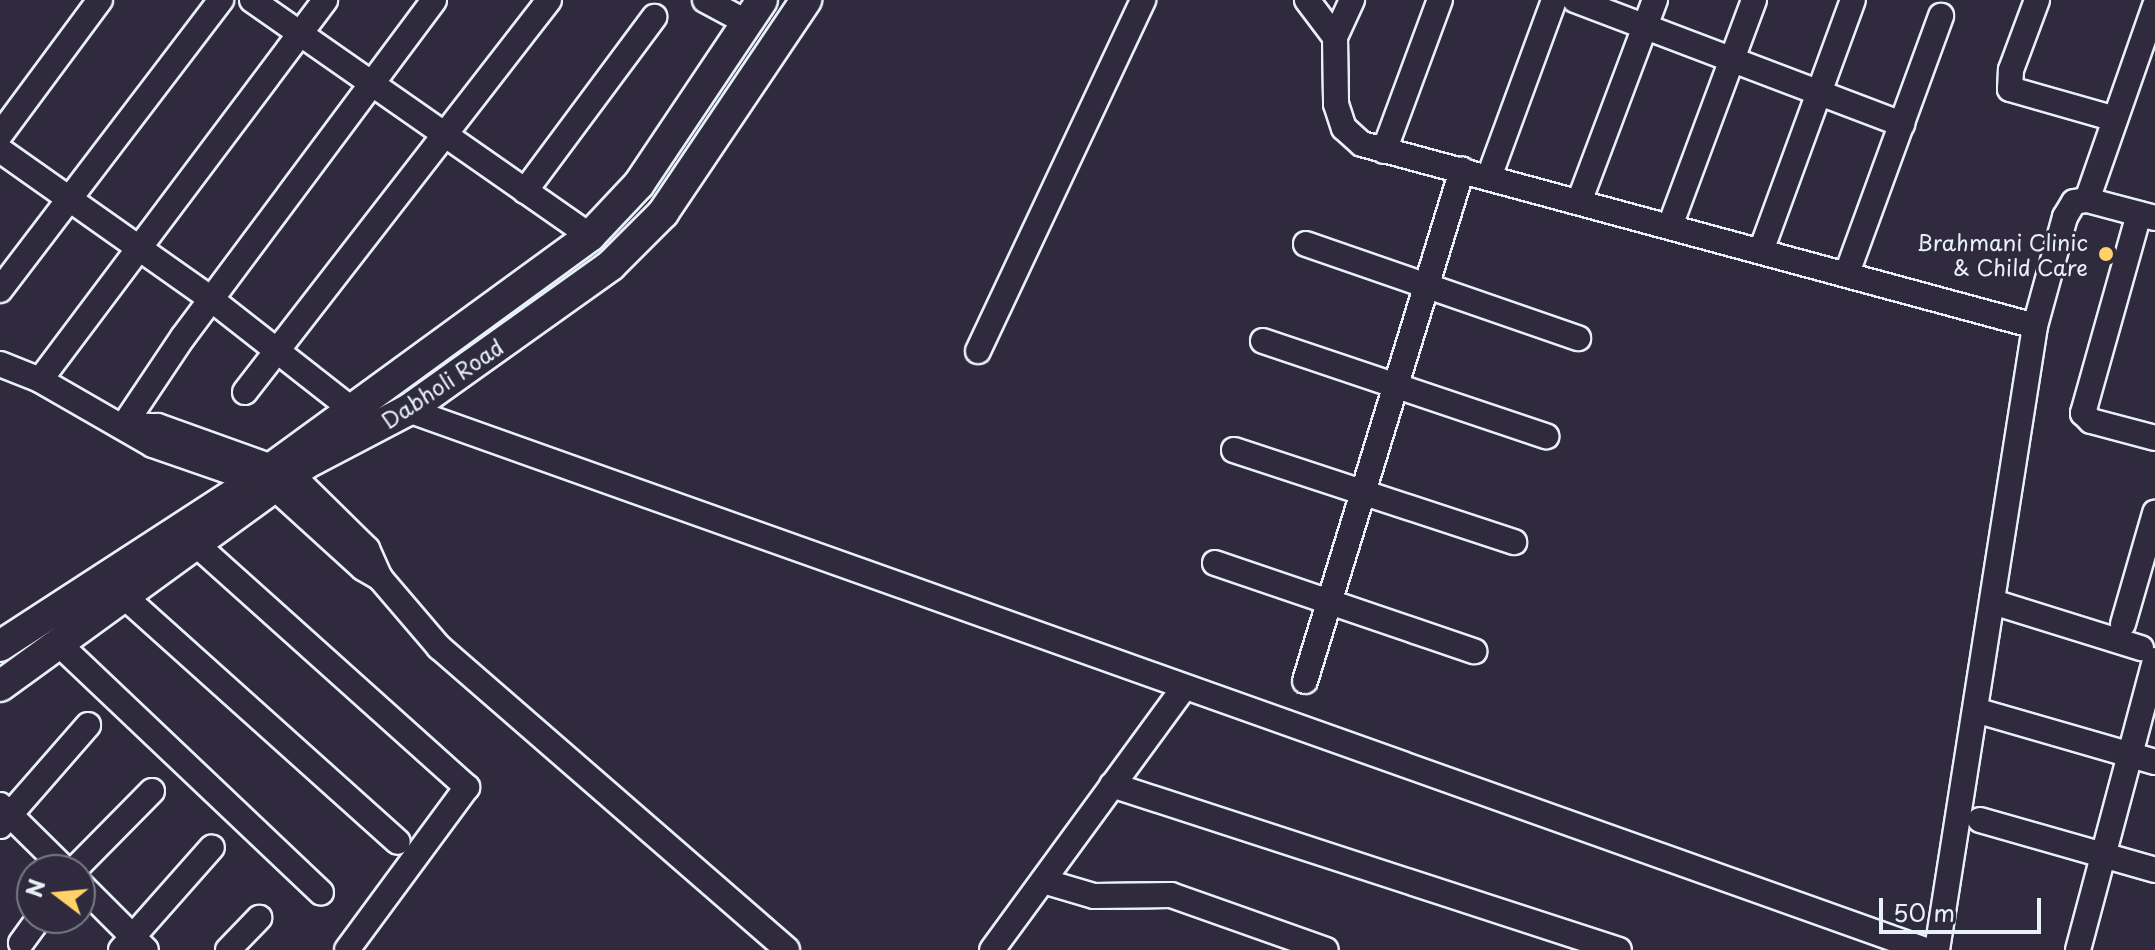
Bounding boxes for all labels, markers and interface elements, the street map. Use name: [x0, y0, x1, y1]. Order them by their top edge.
place label: Brahmani Clinic & Child Care: [1916, 228, 2088, 280]
marker: Brahmani Clinic & Child Care: [2095, 243, 2117, 265]
street label: Dabholi Road: [375, 332, 509, 434]
north arrow: [16, 854, 96, 934]
text: N: [16, 875, 53, 901]
scale bar: [1883, 882, 2045, 932]
text: 50 m: [1893, 894, 1955, 930]

